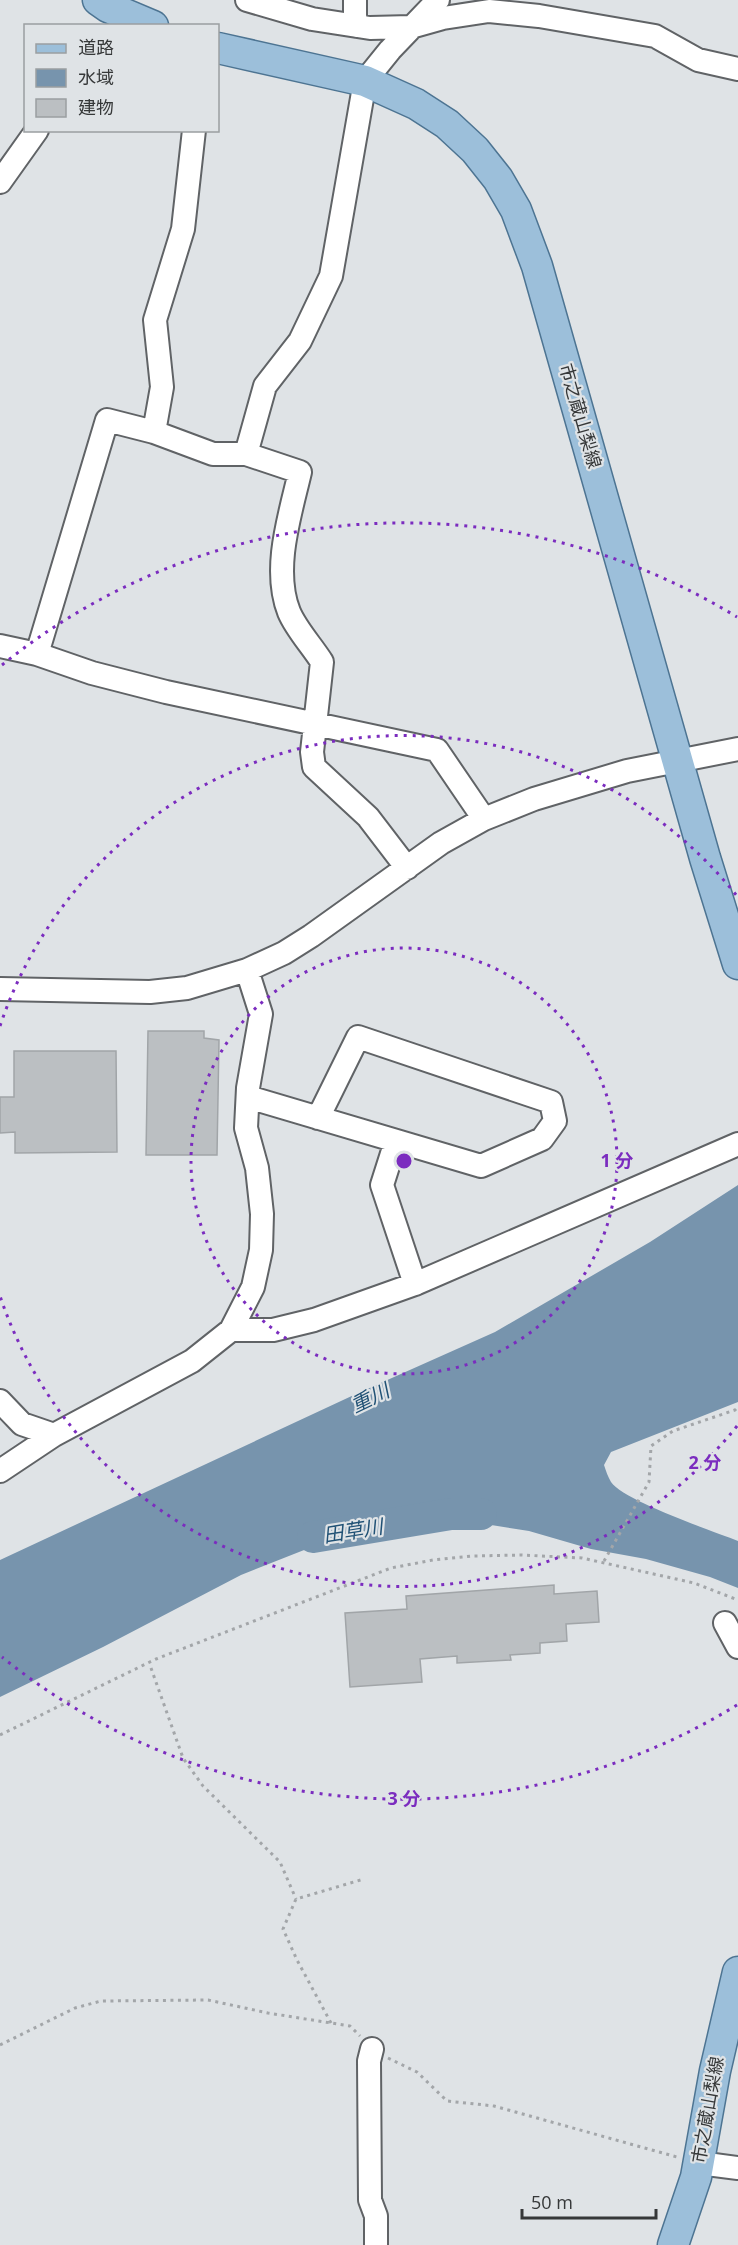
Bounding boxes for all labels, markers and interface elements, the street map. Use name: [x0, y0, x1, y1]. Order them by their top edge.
legend: [24, 24, 219, 132]
text: 道路: [78, 35, 114, 59]
text: 水域: [78, 65, 114, 89]
text: 建物: [78, 95, 114, 119]
street label: 市之蔵山梨線: [555, 361, 607, 471]
text: 1 分: [601, 1148, 633, 1172]
centre of rings: [394, 1151, 414, 1171]
water label: 重川: [346, 1376, 395, 1418]
text: 2 分: [689, 1450, 721, 1474]
water label: 田草川: [321, 1512, 387, 1549]
text: 3 分: [388, 1786, 420, 1810]
street label: 市之蔵山梨線: [686, 2055, 728, 2165]
scale bar: [522, 2182, 656, 2220]
text: 50 m: [531, 2190, 573, 2214]

